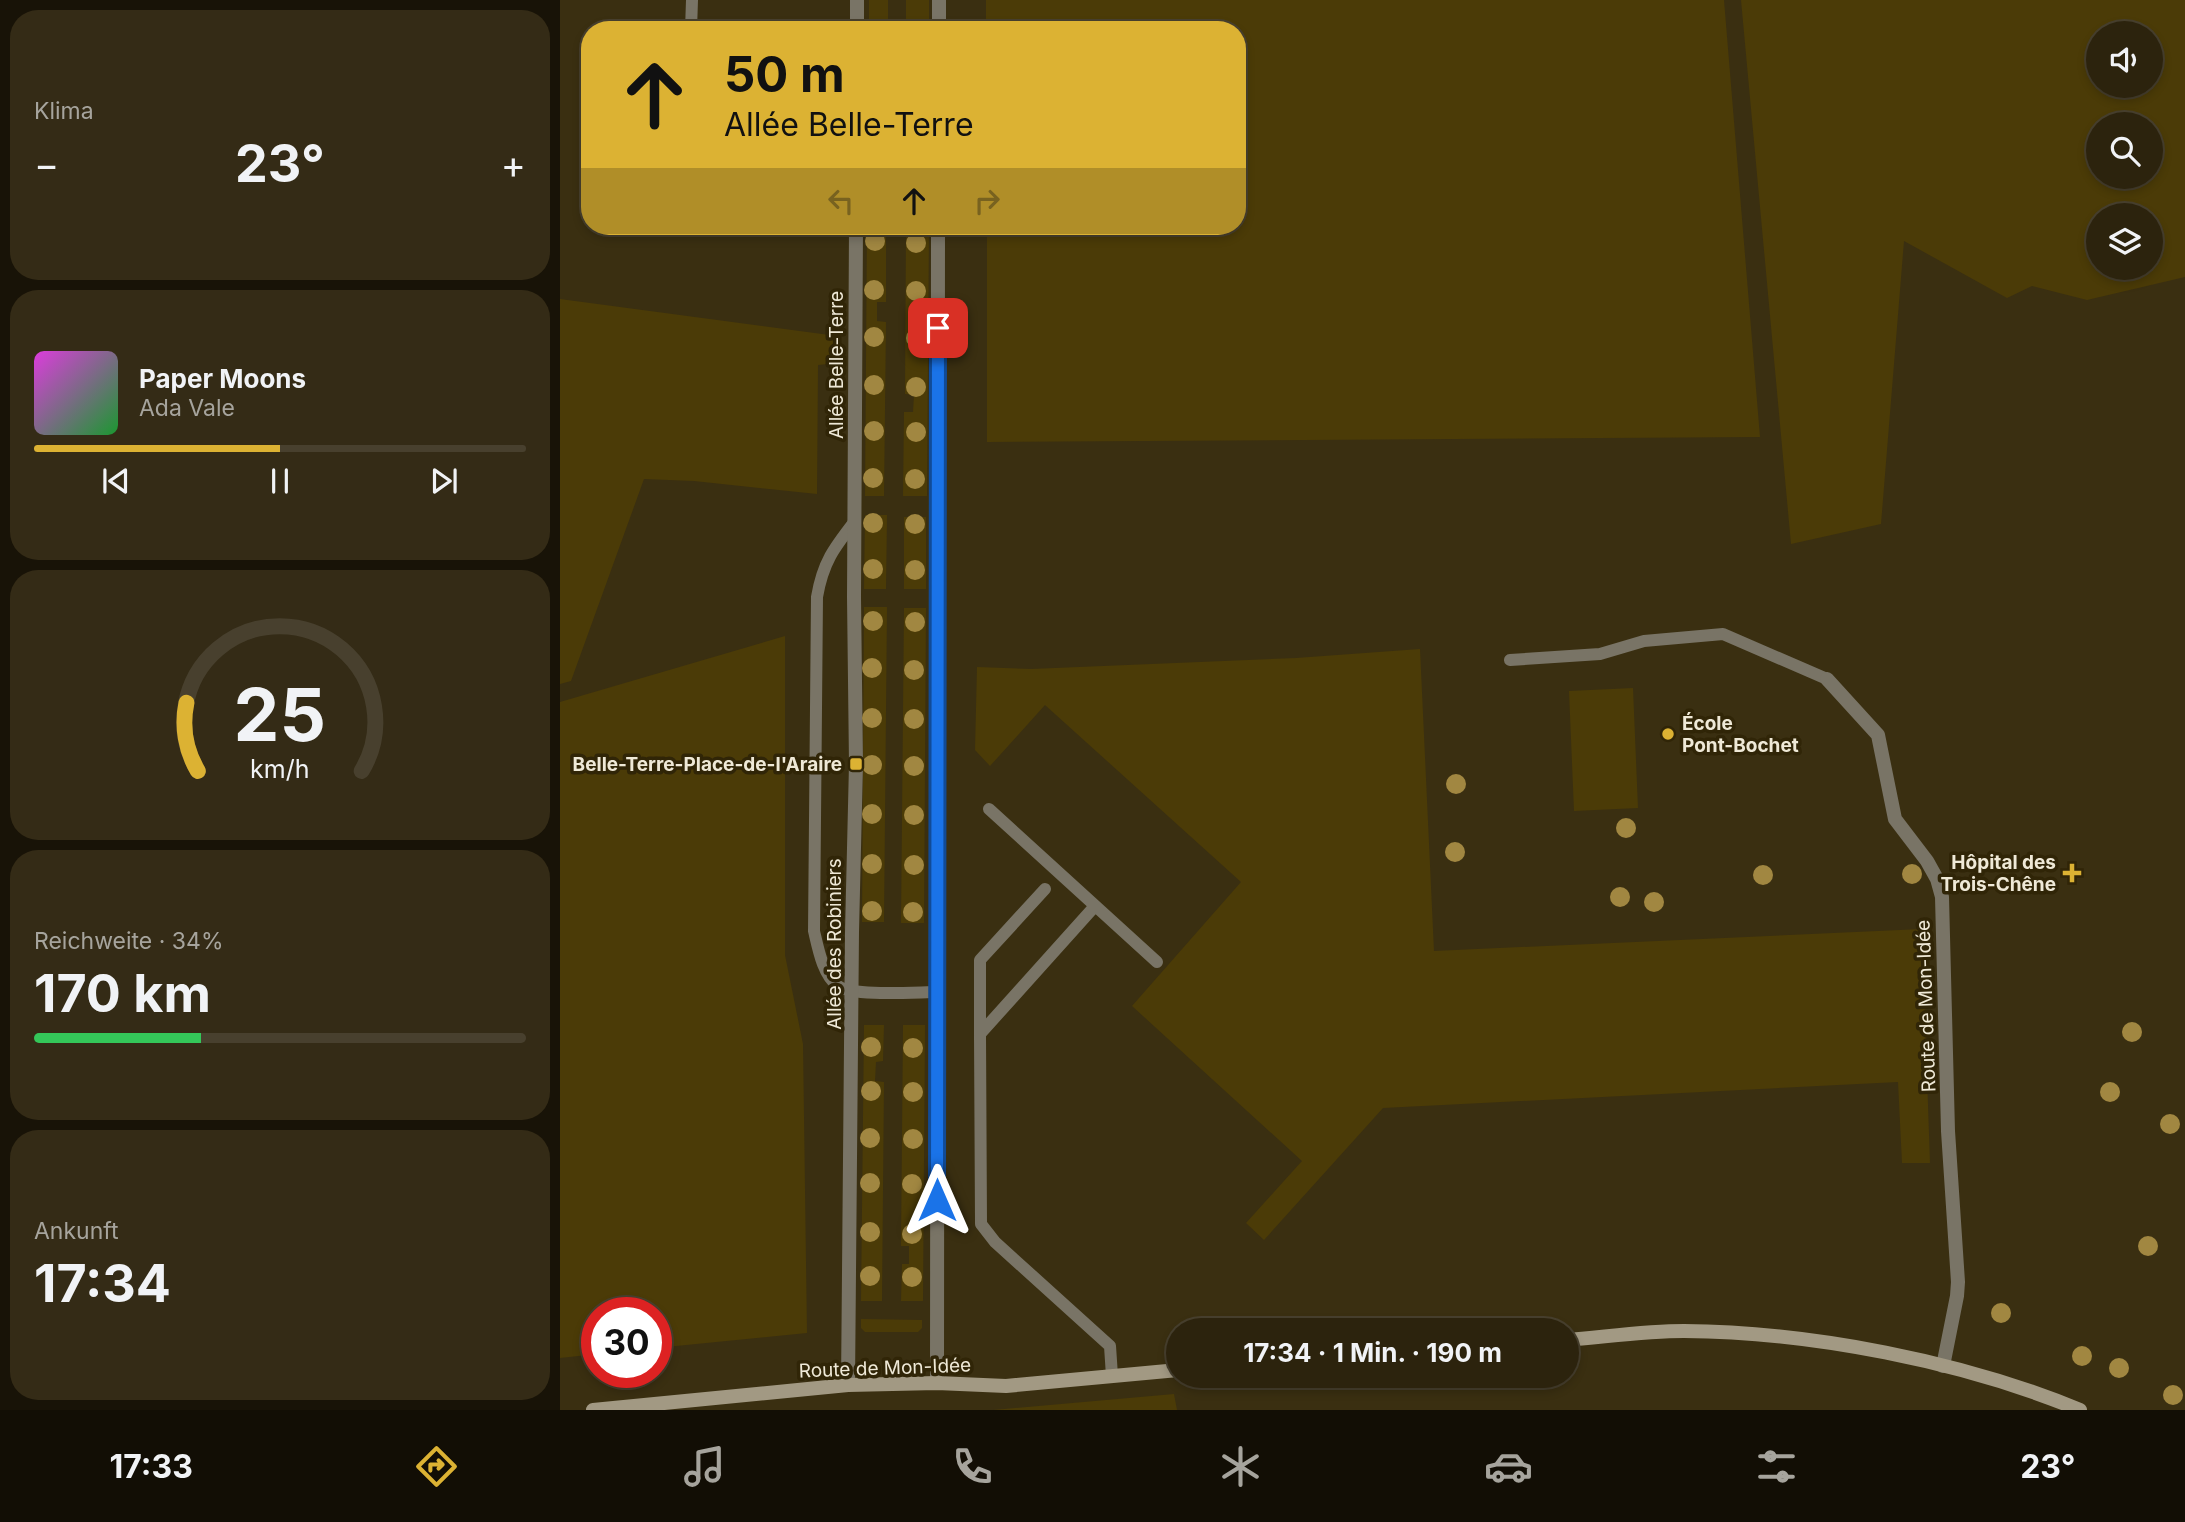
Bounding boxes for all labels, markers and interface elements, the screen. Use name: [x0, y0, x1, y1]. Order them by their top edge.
map controls: [2086, 21, 2163, 280]
button: sound: [2086, 21, 2163, 98]
text: 50 m: [724, 45, 845, 104]
icon: ahead: [609, 49, 700, 140]
text: Klima: [34, 97, 94, 125]
text: Allée Belle-Terre: [724, 105, 974, 144]
button: search: [2086, 112, 2163, 189]
text: 23°: [235, 132, 325, 195]
text: −: [34, 141, 59, 187]
text: +: [501, 141, 526, 187]
icon: left: [822, 182, 860, 220]
icon: ahead: [895, 182, 933, 220]
icon: right: [968, 182, 1006, 220]
button: layers: [2086, 203, 2163, 280]
street label: Allée Belle-Terre: [825, 291, 848, 439]
pin: [908, 298, 968, 358]
icon: arrive: [919, 309, 957, 347]
text: Paper Moons: [139, 363, 306, 394]
text: Ada Vale: [139, 394, 235, 422]
icon: previous: [97, 462, 135, 500]
icon: pause: [261, 462, 299, 500]
icon: next: [425, 462, 463, 500]
text: 25: [234, 670, 326, 759]
place label: École Pont-Bochet: [1682, 712, 1799, 757]
marker: École Pont-Bochet: [1660, 726, 1676, 742]
place label: Belle-Terre-Place-de-l'Araire: [573, 753, 842, 776]
text: km/h: [250, 754, 310, 784]
marker: Belle-Terre-Place-de-l'Araire: [848, 756, 864, 772]
place label: Hôpital des Trois-Chêne: [1940, 851, 2056, 896]
street label: Allée des Robiniers: [823, 858, 846, 1030]
marker: Hôpital des Trois-Chêne: [2062, 863, 2082, 883]
street label: Route de Mon-Idée: [1911, 919, 1941, 1093]
text: Reichweite · 34%: [34, 927, 224, 955]
text: 170 km: [34, 962, 211, 1025]
position arrow: [900, 1163, 974, 1237]
text: Ankunft: [34, 1217, 119, 1245]
text: 17:34: [34, 1252, 171, 1315]
speed limit sign: 30: [581, 1297, 672, 1388]
text: 17:34 · 1 Min. · 190 m: [1243, 1337, 1502, 1368]
street label: Route de Mon-Idée: [798, 1353, 972, 1383]
icon: directions: [412, 1442, 461, 1491]
icon: music: [680, 1442, 729, 1491]
icon: phone: [948, 1442, 997, 1491]
icon: climate: [1216, 1442, 1265, 1491]
icon: car: [1484, 1442, 1533, 1491]
icon: filters: [1752, 1442, 1801, 1491]
text: 17:33: [110, 1447, 193, 1486]
text: 23°: [2020, 1447, 2075, 1486]

